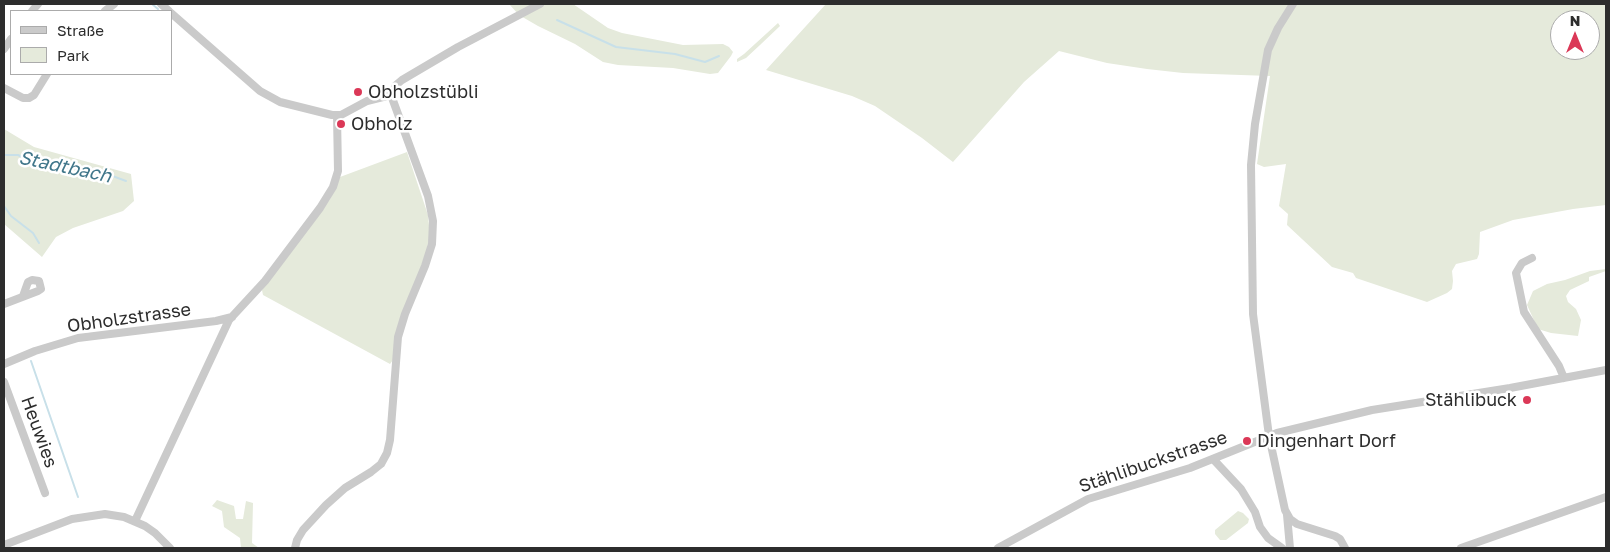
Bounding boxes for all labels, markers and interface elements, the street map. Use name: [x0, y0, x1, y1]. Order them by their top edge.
legend: [10, 10, 172, 75]
north arrow: [1550, 10, 1600, 60]
text: N: [1570, 12, 1580, 29]
text: Straße: [57, 21, 104, 39]
text: Park: [57, 46, 89, 64]
place label: Obholzstübli: [368, 81, 479, 103]
marker: Obholzstübli: [352, 86, 364, 98]
place label: Obholz: [351, 113, 412, 135]
marker: Obholz: [335, 118, 347, 130]
water label: Stadtbach: [17, 146, 113, 188]
street label: Obholzstrasse: [66, 299, 192, 337]
place label: Stählibuck: [1425, 389, 1517, 411]
street label: Heuwies: [16, 393, 62, 471]
marker: Stählibuck: [1521, 394, 1533, 406]
street label: Stählibuckstrasse: [1076, 426, 1230, 498]
place label: Dingenhart Dorf: [1257, 430, 1396, 452]
marker: Dingenhart Dorf: [1241, 435, 1253, 447]

